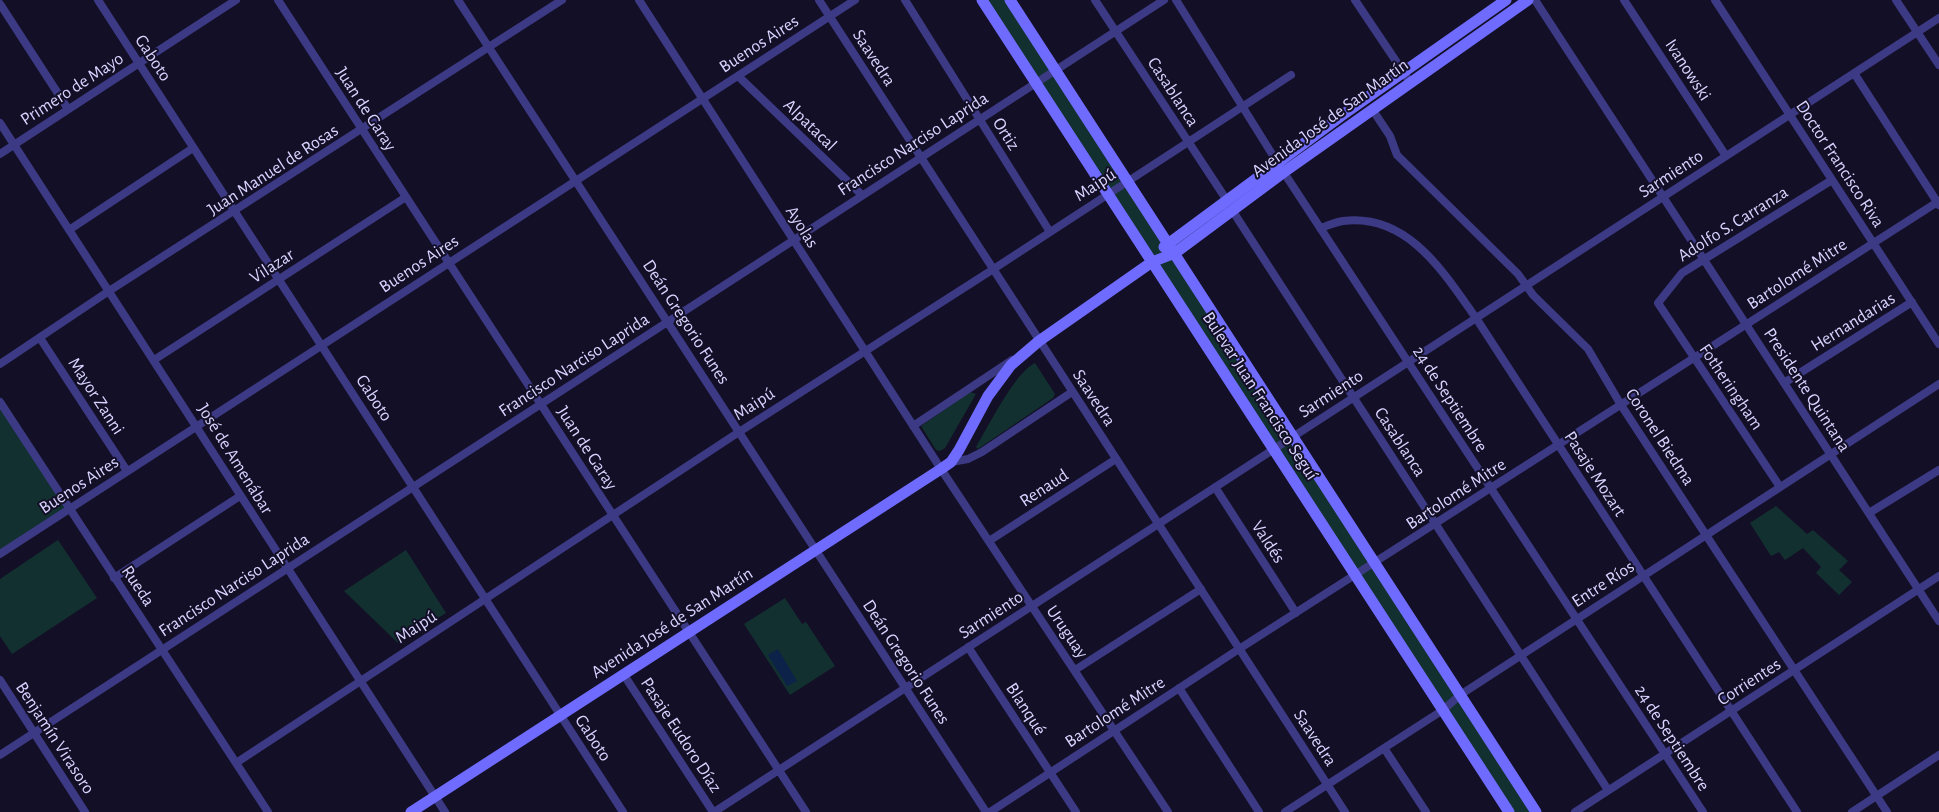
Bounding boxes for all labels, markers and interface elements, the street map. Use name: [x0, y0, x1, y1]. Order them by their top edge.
street label: Buenos Aires: [715, 10, 803, 78]
street label: Saavedra: [848, 26, 900, 90]
street label: Gaboto: [130, 31, 176, 85]
street label: Ivanowski: [1660, 35, 1716, 105]
street label: Primero de Mayo: [16, 48, 128, 130]
street label: Casablanca: [1142, 53, 1204, 131]
street label: Avenida José de San Martín: [1247, 54, 1413, 182]
street label: Juan de Garay: [331, 63, 401, 155]
street label: Francisco Narciso Laprida: [834, 87, 992, 201]
street label: Alpatacal: [779, 94, 841, 156]
street label: Doctor Francisco Riva: [1791, 96, 1889, 232]
street label: Ortiz: [988, 114, 1024, 154]
street label: Juan Manuel de Rosas: [204, 120, 342, 220]
street label: Sarmiento: [1635, 145, 1707, 203]
street label: Maipú: [1070, 164, 1120, 206]
street label: Adolfo S. Carranza: [1674, 181, 1792, 267]
street label: Ayolas: [781, 202, 823, 252]
street label: Buenos Aires: [375, 230, 463, 298]
street label: Bartolomé Mitre: [1743, 234, 1851, 314]
street label: Vilazar: [246, 244, 298, 288]
street label: Deán Gregorio Funes: [638, 256, 734, 388]
street label: Hernandarias: [1807, 288, 1899, 356]
street label: Francisco Narciso Laprida: [495, 308, 653, 422]
street label: Bulevar Juan Francisco Seguí: [1197, 308, 1323, 484]
street label: Presidente Quintana: [1759, 324, 1855, 456]
street label: Fotheringham: [1694, 340, 1768, 434]
street label: 24 de Septiembre: [1408, 342, 1492, 456]
street label: Mayor Zanni: [63, 353, 129, 439]
street label: Sarmiento: [1295, 365, 1367, 423]
street label: Saavedra: [1068, 366, 1120, 430]
street label: Gaboto: [351, 371, 397, 425]
street label: Maipú: [729, 383, 779, 425]
street label: Coronel Biedma: [1621, 384, 1699, 490]
street label: José de Amenábar: [192, 400, 278, 518]
street label: Juan de Garay: [552, 402, 622, 494]
street label: Casablanca: [1369, 403, 1431, 481]
street label: Pasaje Mozart: [1559, 427, 1631, 521]
street label: Buenos Aires: [35, 451, 123, 519]
street label: Bartolomé Mitre: [1402, 454, 1510, 534]
street label: Renaud: [1016, 464, 1072, 512]
street label: Valdés: [1246, 517, 1290, 567]
street label: Francisco Narciso Laprida: [155, 528, 313, 642]
street label: Entre Ríos: [1568, 556, 1638, 612]
street label: Rueda: [117, 561, 159, 611]
street label: Avenida José de San Martín: [587, 563, 757, 683]
street label: Sarmiento: [955, 586, 1027, 644]
street label: Deán Gregorio Funes: [858, 596, 954, 728]
street label: Uruguay: [1041, 601, 1093, 663]
street label: Maipú: [391, 606, 441, 648]
street label: Corrientes: [1713, 653, 1785, 711]
street label: Bartolomé Mitre: [1061, 672, 1169, 752]
street label: Pasaje Eudoro Díaz: [636, 673, 726, 797]
street label: Benjamín Virasoro: [11, 678, 99, 798]
street label: Blanqué: [1001, 679, 1051, 739]
street label: 24 de Septiembre: [1630, 681, 1714, 795]
street label: Saavedra: [1289, 706, 1341, 770]
street label: Gaboto: [570, 711, 616, 765]

